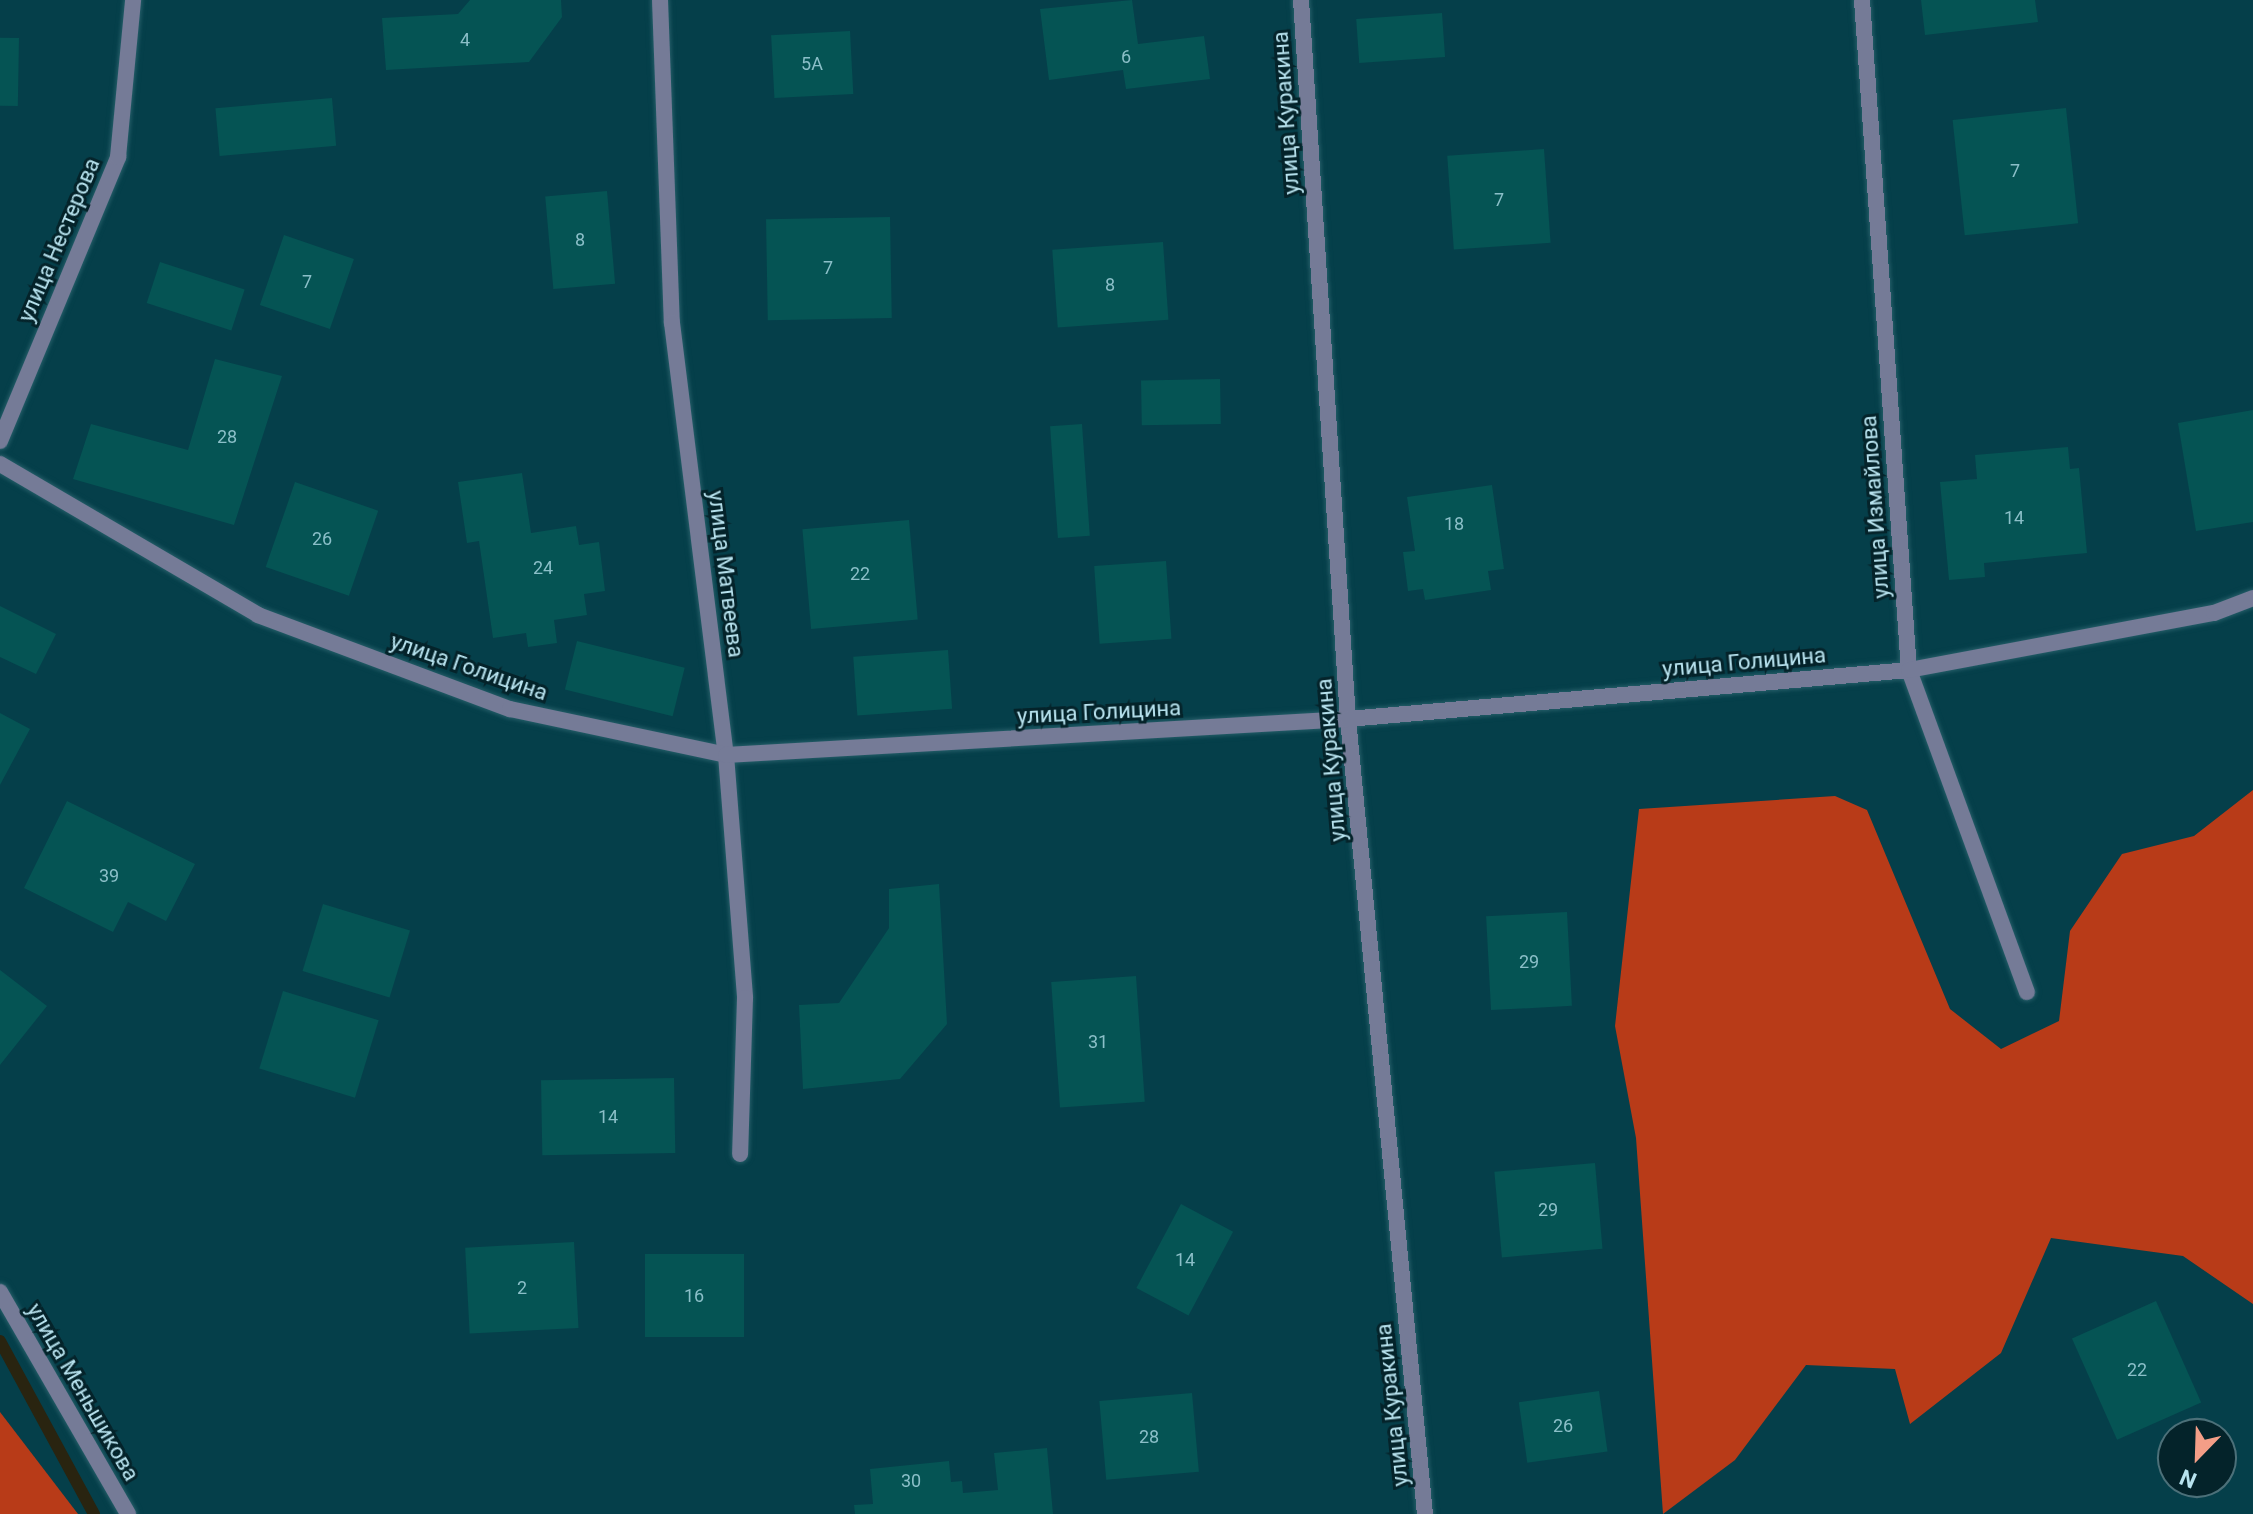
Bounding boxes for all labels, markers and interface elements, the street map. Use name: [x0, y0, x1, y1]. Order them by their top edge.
house number: 4: [460, 29, 470, 51]
street label: улица Куракина: [1267, 31, 1305, 195]
house number: 6: [1121, 46, 1131, 68]
house number: 5А: [801, 53, 823, 75]
street label: улица Нестерова: [13, 154, 105, 326]
house number: 7: [2010, 160, 2020, 182]
house number: 7: [1494, 189, 1504, 211]
house number: 8: [575, 229, 585, 251]
house number: 7: [823, 257, 833, 279]
house number: 7: [302, 271, 312, 293]
house number: 8: [1105, 274, 1115, 296]
street label: улица Измайлова: [1855, 415, 1895, 599]
house number: 28: [217, 426, 237, 448]
street label: улица Матвеева: [703, 489, 749, 659]
house number: 14: [2004, 507, 2024, 529]
house number: 18: [1444, 513, 1464, 535]
house number: 26: [312, 528, 332, 550]
house number: 24: [533, 557, 553, 579]
house number: 22: [850, 563, 870, 585]
street label: улица Голицина: [387, 628, 551, 706]
street label: улица Голицина: [1661, 642, 1827, 682]
street label: улица Куракина: [1311, 677, 1351, 843]
street label: улица Голицина: [1016, 695, 1182, 729]
house number: 39: [99, 865, 119, 887]
house number: 29: [1519, 951, 1539, 973]
house number: 31: [1088, 1031, 1108, 1053]
house number: 14: [598, 1106, 618, 1128]
house number: 29: [1538, 1199, 1558, 1221]
house number: 14: [1175, 1249, 1195, 1271]
house number: 2: [517, 1277, 527, 1299]
house number: 16: [684, 1285, 704, 1307]
street label: улица Меньшикова: [21, 1299, 145, 1485]
street label: улица Куракина: [1370, 1322, 1414, 1488]
house number: 22: [2127, 1359, 2147, 1381]
house number: 26: [1553, 1415, 1573, 1437]
north arrow: [2157, 1418, 2237, 1498]
house number: 28: [1139, 1426, 1159, 1448]
text: N: [2176, 1464, 2200, 1493]
house number: 30: [901, 1470, 921, 1492]

